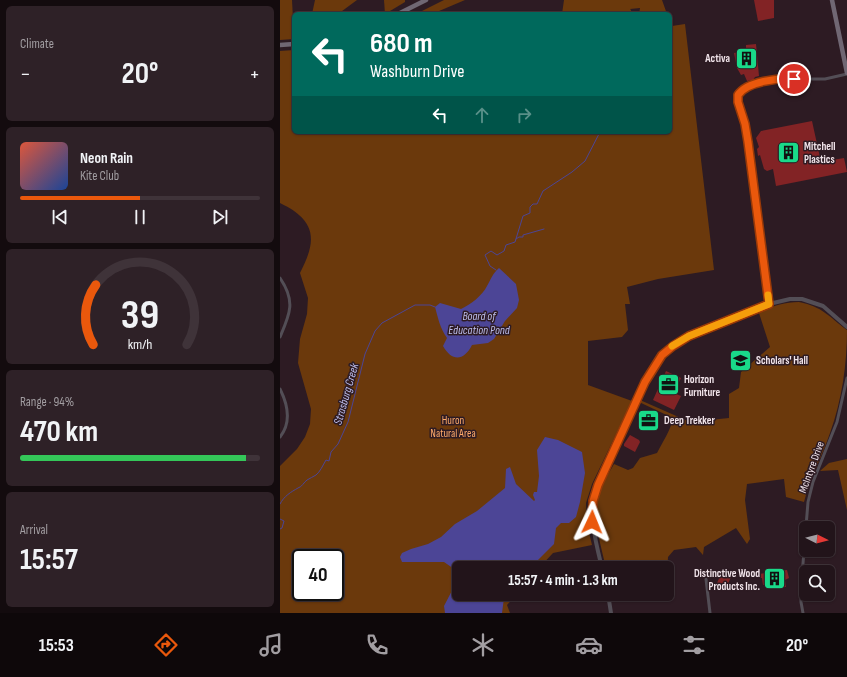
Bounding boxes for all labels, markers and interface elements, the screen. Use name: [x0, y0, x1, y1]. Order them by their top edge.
text: 680 m: [370, 27, 433, 60]
icon: left: [304, 28, 356, 80]
text: Climate: [20, 36, 54, 52]
building icon: Activa: [733, 45, 759, 71]
place label: Activa: [704, 52, 730, 65]
text: 20°: [122, 56, 158, 92]
text: −: [20, 61, 31, 88]
text: +: [249, 61, 260, 88]
text: Washburn Drive: [370, 61, 464, 82]
pin: [777, 62, 811, 96]
icon: arrive: [783, 68, 805, 90]
icon: left: [429, 104, 451, 126]
icon: ahead: [471, 104, 493, 126]
icon: right: [513, 104, 535, 126]
building icon: Mitchell Plastics: [775, 139, 801, 165]
place label: Mitchell Plastics: [804, 140, 835, 166]
text: Neon Rain: [80, 149, 133, 168]
text: Kite Club: [80, 168, 119, 184]
icon: previous: [49, 206, 71, 228]
icon: pause: [129, 206, 151, 228]
icon: next: [209, 206, 231, 228]
text: 39: [121, 290, 159, 339]
water label: Board of Education Pond: [448, 309, 511, 338]
text: km/h: [128, 335, 152, 352]
school or university icon: Scholars' Hall: [727, 347, 753, 373]
place label: Scholars' Hall: [756, 354, 808, 367]
water label: Strasburg Creek: [331, 361, 363, 427]
office icon: Horizon Furniture: [656, 372, 682, 398]
place label: Horizon Furniture: [684, 373, 721, 399]
text: Range · 94%: [20, 394, 74, 410]
office icon: Deep Trekker: [636, 407, 662, 433]
text: 470 km: [20, 414, 98, 450]
park label: Huron Natural Area: [430, 414, 476, 440]
place label: Deep Trekker: [664, 414, 715, 427]
street label: McIntyre Drive: [796, 440, 827, 495]
position arrow: [571, 501, 613, 543]
north arrow: [799, 521, 835, 557]
map controls: [799, 521, 835, 601]
text: Arrival: [20, 522, 48, 538]
text: 15:57: [20, 542, 78, 578]
speed limit sign: 40: [292, 549, 344, 601]
button: search: [799, 565, 835, 601]
building icon: Distinctive Wood Products Inc.: [762, 566, 788, 592]
place label: Distinctive Wood Products Inc.: [694, 567, 760, 593]
text: 15:57 · 4 min · 1.3 km: [508, 571, 618, 590]
icon: directions: [152, 631, 180, 659]
icon: music: [257, 631, 285, 659]
icon: phone: [363, 631, 391, 659]
icon: climate: [469, 631, 497, 659]
icon: car: [575, 631, 603, 659]
icon: filters: [680, 631, 708, 659]
text: 15:53: [39, 635, 74, 656]
text: 20°: [786, 635, 808, 656]

